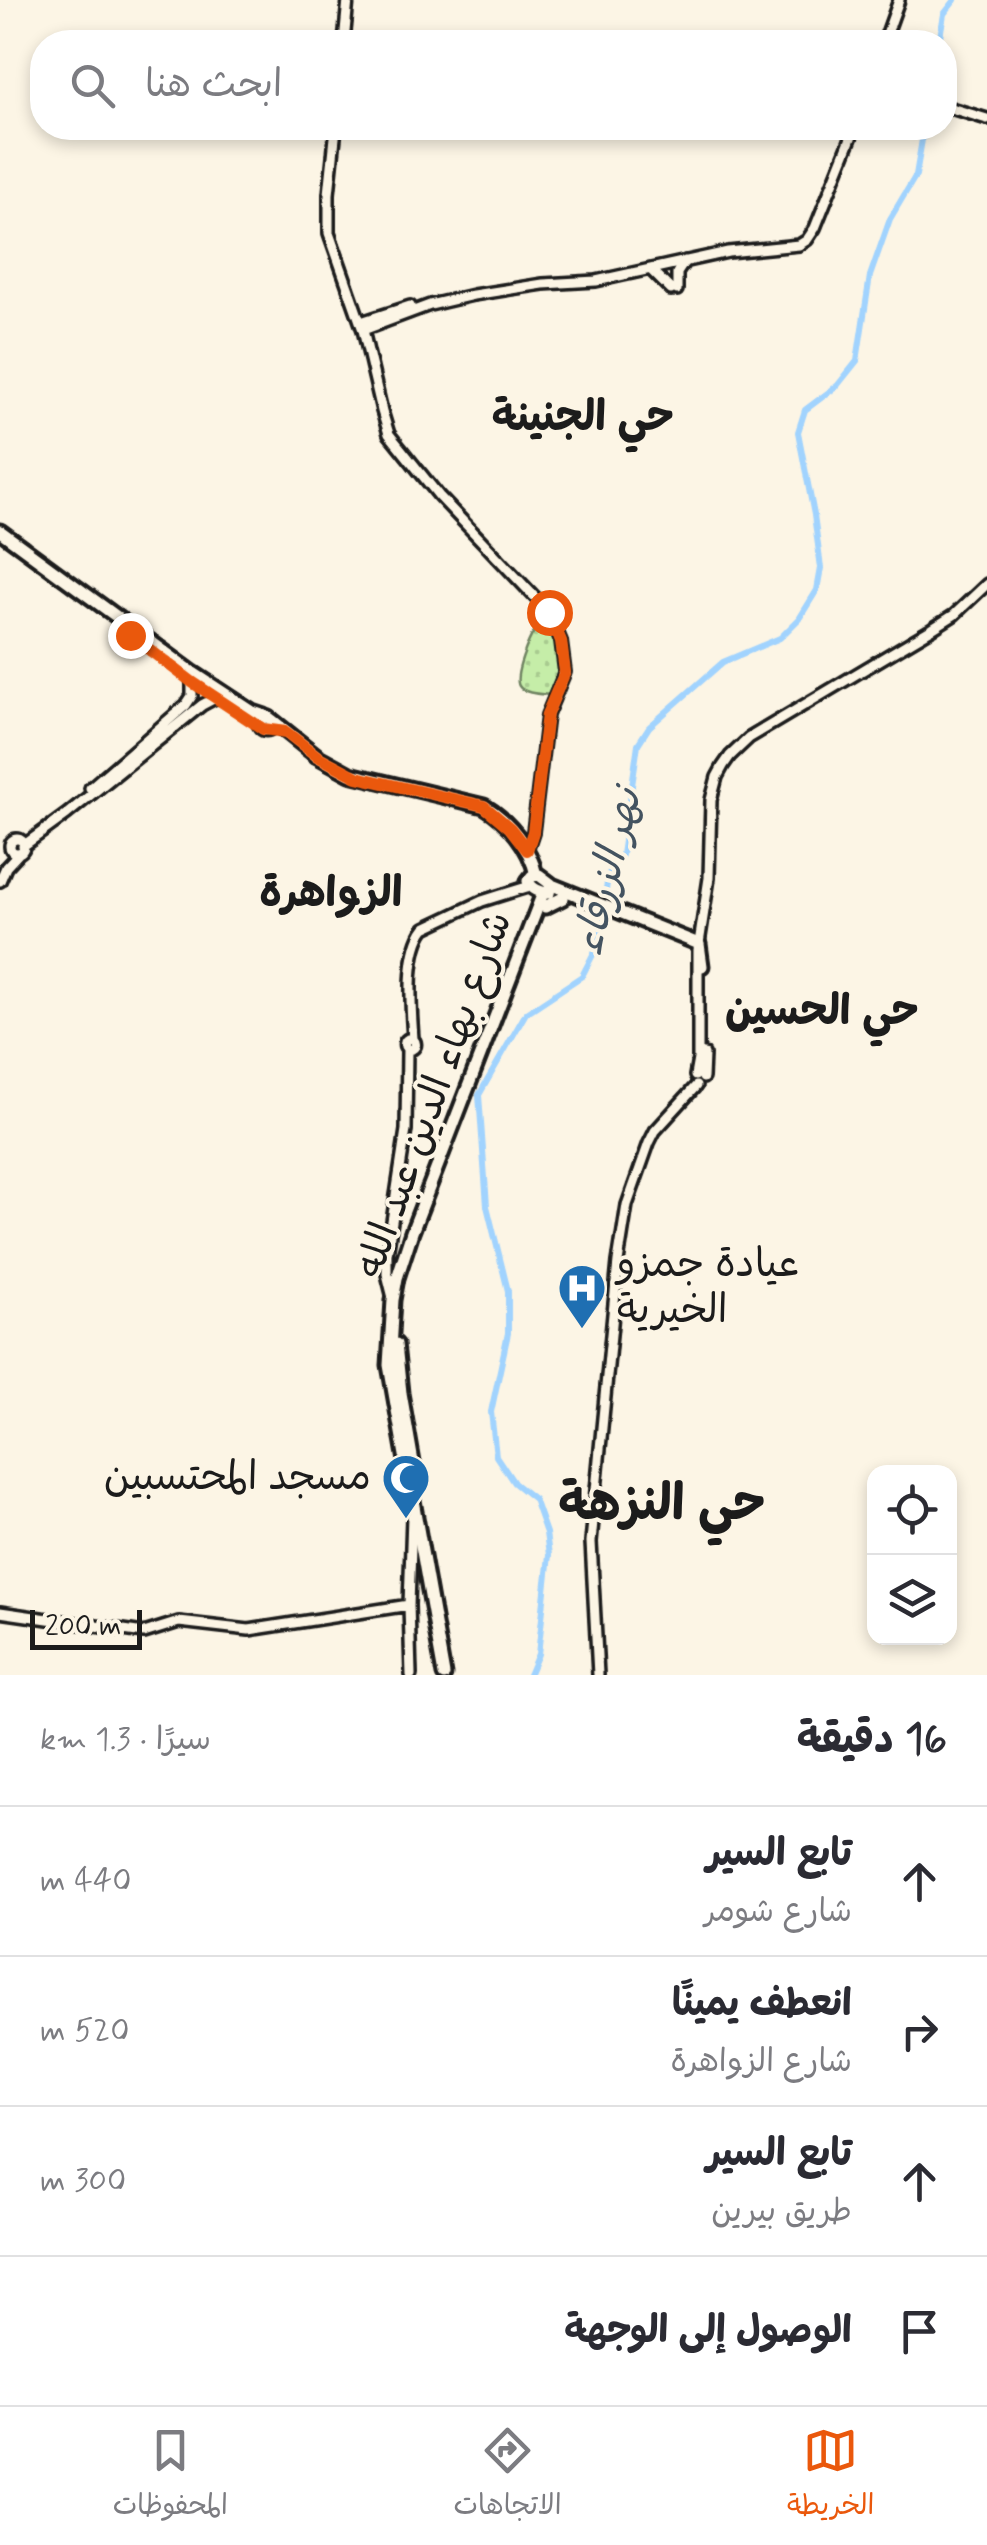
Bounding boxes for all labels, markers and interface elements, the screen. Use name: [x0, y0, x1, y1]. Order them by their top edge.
search box: [30, 30, 957, 140]
icon: search: [65, 58, 120, 113]
text: ابحث هنا: [145, 61, 282, 110]
district label: حي الجنينة: [492, 391, 674, 453]
route start: [527, 590, 573, 636]
route end: [108, 613, 154, 659]
water label: نهر الزرقاء: [562, 779, 657, 961]
district label: الزواهرة: [259, 867, 403, 922]
street label: شارع بهاء الدين عبد الله: [345, 905, 525, 1285]
district label: حي الحسين: [725, 985, 919, 1047]
place label: عيادة جمزو الخيرية: [614, 1239, 799, 1337]
hospital icon: عيادة جمزو الخيرية: [556, 1262, 608, 1330]
place label: مسجد المحتسبين: [104, 1452, 371, 1504]
mosque icon: مسجد المحتسبين: [380, 1452, 432, 1520]
map controls: [867, 1465, 957, 1645]
button: locate: [867, 1465, 957, 1555]
district label: حي النزهة: [558, 1472, 766, 1546]
button: layers: [867, 1555, 957, 1645]
scale bar: [30, 1605, 142, 1650]
text: 200 m: [45, 1609, 121, 1646]
text: 16 دقيقة: [797, 1713, 947, 1768]
text: سيرًا · 1.3 km: [40, 1719, 211, 1761]
text: تابع السير: [706, 1830, 852, 1879]
icon: ahead: [892, 1854, 947, 1909]
text: 440 m: [40, 1860, 131, 1902]
text: شارع شومر: [704, 1891, 852, 1933]
text: انعطف يمينًا: [672, 1980, 852, 2029]
icon: right: [892, 2004, 947, 2059]
text: 520 m: [40, 2010, 129, 2052]
text: شارع الزواهرة: [670, 2041, 852, 2083]
text: تابع السير: [706, 2130, 852, 2179]
icon: ahead: [892, 2154, 947, 2209]
text: 300 m: [40, 2160, 126, 2202]
text: طريق بيرين: [711, 2191, 852, 2233]
icon: arrive: [892, 2304, 947, 2359]
text: الوصول إلى الوجهة: [564, 2307, 852, 2356]
tab: المحفوظات: [113, 2423, 228, 2529]
tab: الاتجاهات: [453, 2423, 562, 2529]
tab: الخريطة: [787, 2423, 874, 2529]

